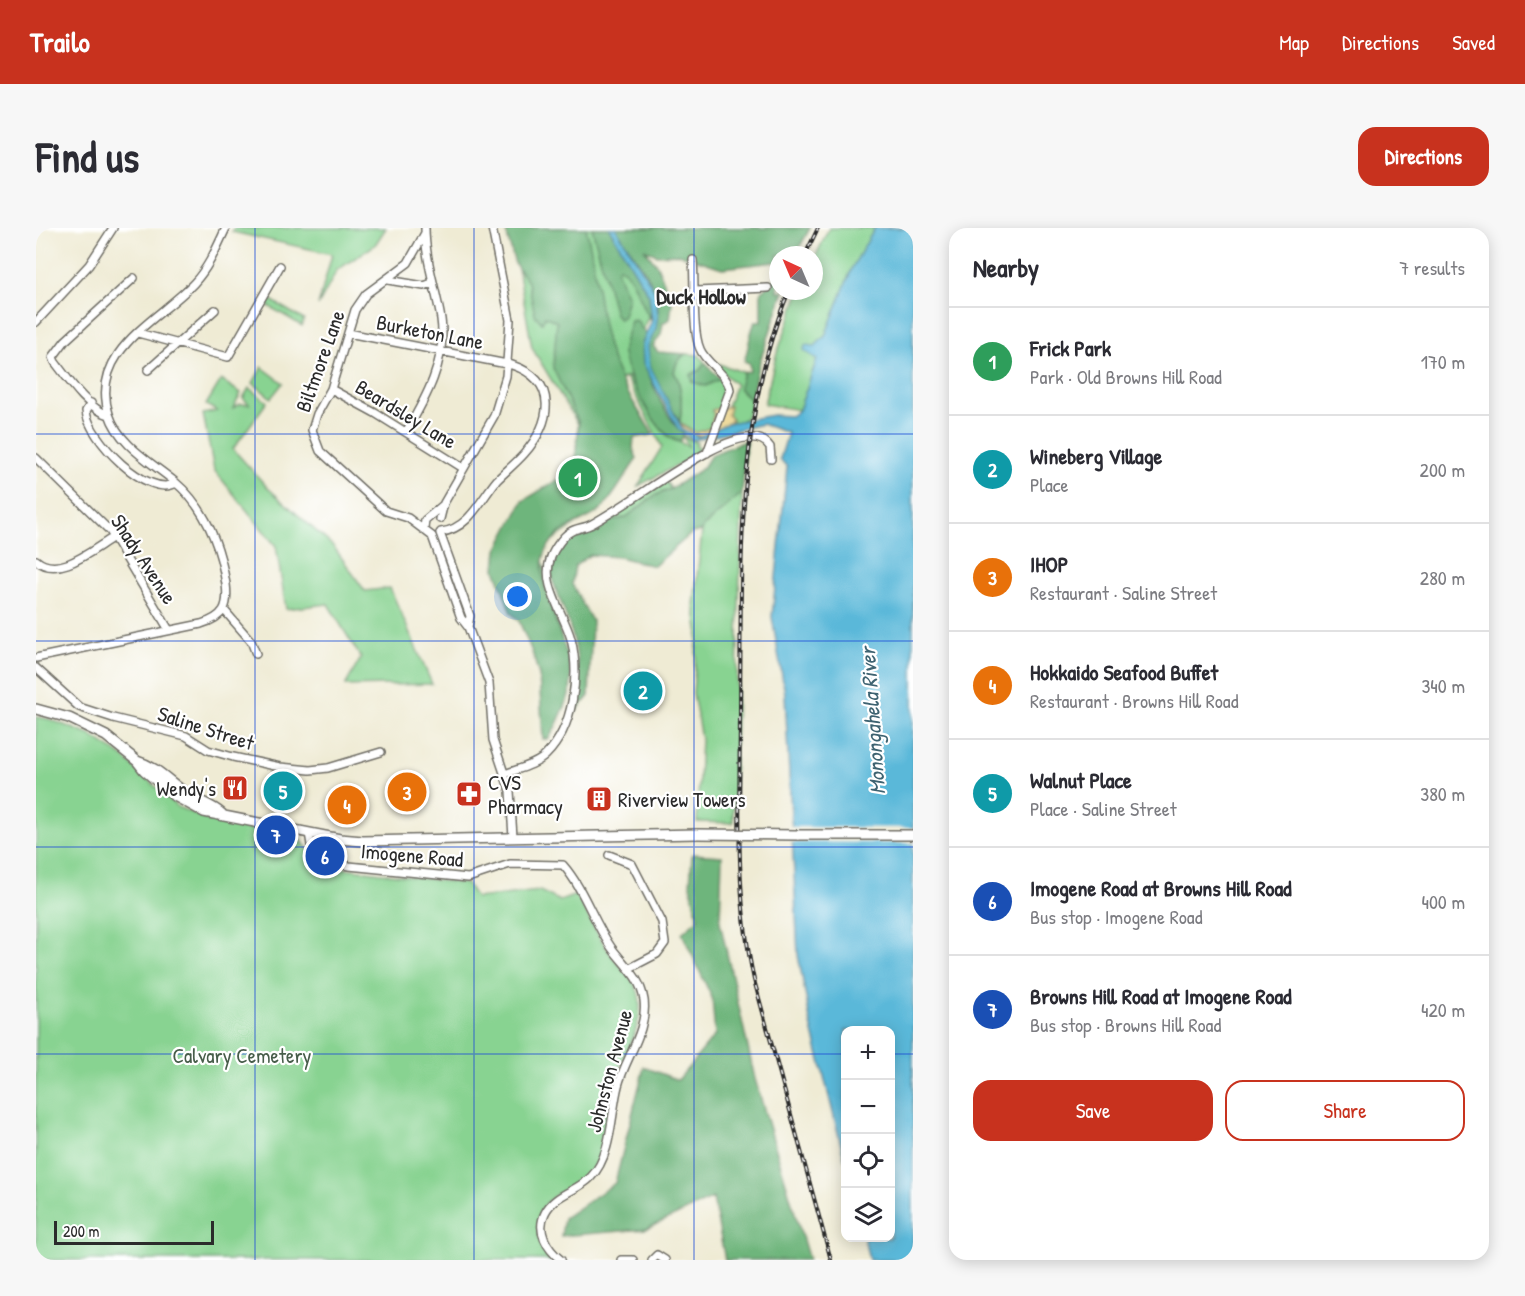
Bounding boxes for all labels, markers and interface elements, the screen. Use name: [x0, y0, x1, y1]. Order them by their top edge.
text: Trailo: [30, 23, 90, 61]
text: Map: [1279, 28, 1309, 57]
text: Directions: [1342, 28, 1419, 57]
text: Saved: [1452, 28, 1495, 57]
button: Directions: [1358, 127, 1489, 186]
text: Find us: [36, 128, 139, 185]
north arrow: [769, 246, 823, 300]
text: Nearby: [973, 250, 1039, 285]
text: 7 results: [1399, 254, 1465, 281]
district label: Duck Hollow: [656, 281, 746, 311]
street label: Biltmore Lane: [288, 306, 352, 416]
street label: Burketon Lane: [374, 307, 486, 357]
text: Frick Park: [1030, 333, 1111, 363]
text: 1: [989, 348, 996, 375]
text: 170 m: [1421, 348, 1465, 375]
text: Park · Old Browns Hill Road: [1030, 363, 1222, 390]
street label: Beardsley Lane: [350, 372, 462, 456]
text: Wineberg Village: [1030, 441, 1162, 471]
pin: 1: [558, 456, 598, 500]
text: 2: [988, 456, 997, 483]
text: 200 m: [1420, 456, 1465, 483]
text: Place: [1030, 471, 1069, 498]
street label: Shady Avenue: [104, 508, 184, 610]
text: IHOP: [1030, 549, 1068, 579]
text: 3: [988, 564, 997, 591]
text: 280 m: [1420, 564, 1465, 591]
text: Restaurant · Saline Street: [1030, 579, 1217, 606]
your location: [503, 582, 532, 611]
water label: Monongahela River: [852, 644, 892, 796]
text: Hokkaido Seafood Buffet: [1030, 657, 1218, 687]
pin: 2: [624, 668, 662, 714]
text: 4: [989, 672, 996, 699]
text: 340 m: [1421, 672, 1465, 699]
text: Restaurant · Browns Hill Road: [1030, 687, 1238, 714]
street label: Saline Street: [154, 699, 259, 757]
text: Walnut Place: [1030, 765, 1132, 795]
pin: 5: [264, 768, 302, 814]
place label: CVS Pharmacy: [488, 768, 563, 821]
pin: 3: [388, 770, 427, 814]
restaurant icon: Wendy's: [220, 773, 250, 803]
place label: Wendy's: [157, 774, 216, 803]
pharmacy icon: CVS Pharmacy: [454, 779, 484, 809]
text: 5: [988, 780, 997, 807]
text: 380 m: [1420, 780, 1465, 807]
pin: 4: [328, 782, 366, 828]
building icon: Riverview Towers: [584, 784, 614, 814]
place label: Riverview Towers: [618, 785, 746, 814]
text: Place · Saline Street: [1030, 795, 1177, 822]
pin: 7: [256, 812, 296, 858]
pin: 6: [306, 834, 344, 878]
street label: Imogene Road: [360, 836, 464, 874]
text: Imogene Road at Browns Hill Road: [1030, 873, 1292, 903]
text: 6: [989, 888, 996, 915]
text: 400 m: [1421, 888, 1465, 915]
text: Bus stop · Imogene Road: [1030, 903, 1202, 930]
text: Browns Hill Road at Imogene Road: [1030, 981, 1292, 1011]
text: 7: [988, 996, 997, 1023]
text: 420 m: [1421, 996, 1465, 1023]
street label: Johnston Avenue: [579, 1006, 639, 1136]
text: Bus stop · Browns Hill Road: [1030, 1011, 1221, 1038]
map controls: [841, 1026, 895, 1242]
button: +: [841, 1026, 895, 1080]
park label: Calvary Cemetery: [173, 1041, 312, 1070]
button: −: [841, 1080, 895, 1134]
button: Save: [973, 1080, 1213, 1141]
button: Share: [1225, 1080, 1465, 1141]
button: locate: [841, 1134, 895, 1188]
button: layers: [841, 1188, 895, 1242]
scale bar: [54, 1218, 214, 1246]
text: 200 m: [63, 1220, 99, 1242]

